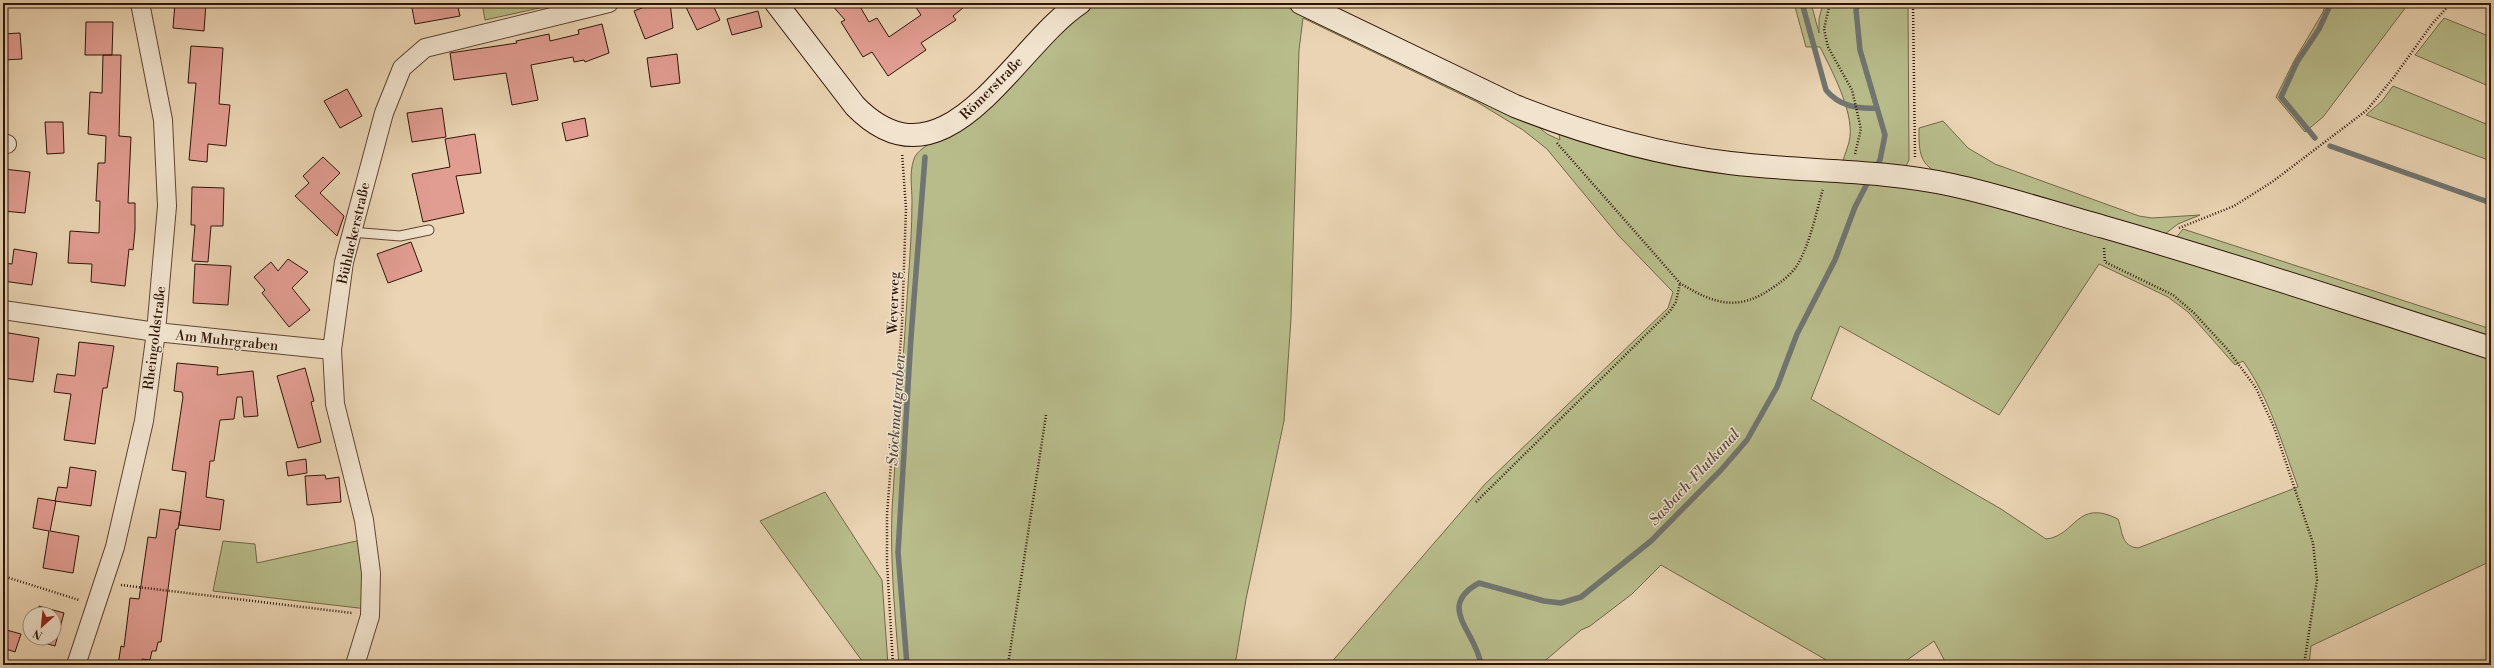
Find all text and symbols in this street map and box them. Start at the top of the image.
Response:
street label: Römerstraße [956,53,1027,124]
street label: Bühlackerstraße [333,181,374,287]
street label: Weyerweg [884,271,904,336]
street label: Rheingoldstraße [140,285,170,391]
street label: Am Muhrgraben [174,327,280,355]
water label: Stöckmattgraben [883,353,910,466]
water label: Sasbach-Flutkanal [1645,425,1744,530]
north arrow [22,606,62,646]
text: N [31,626,45,642]

